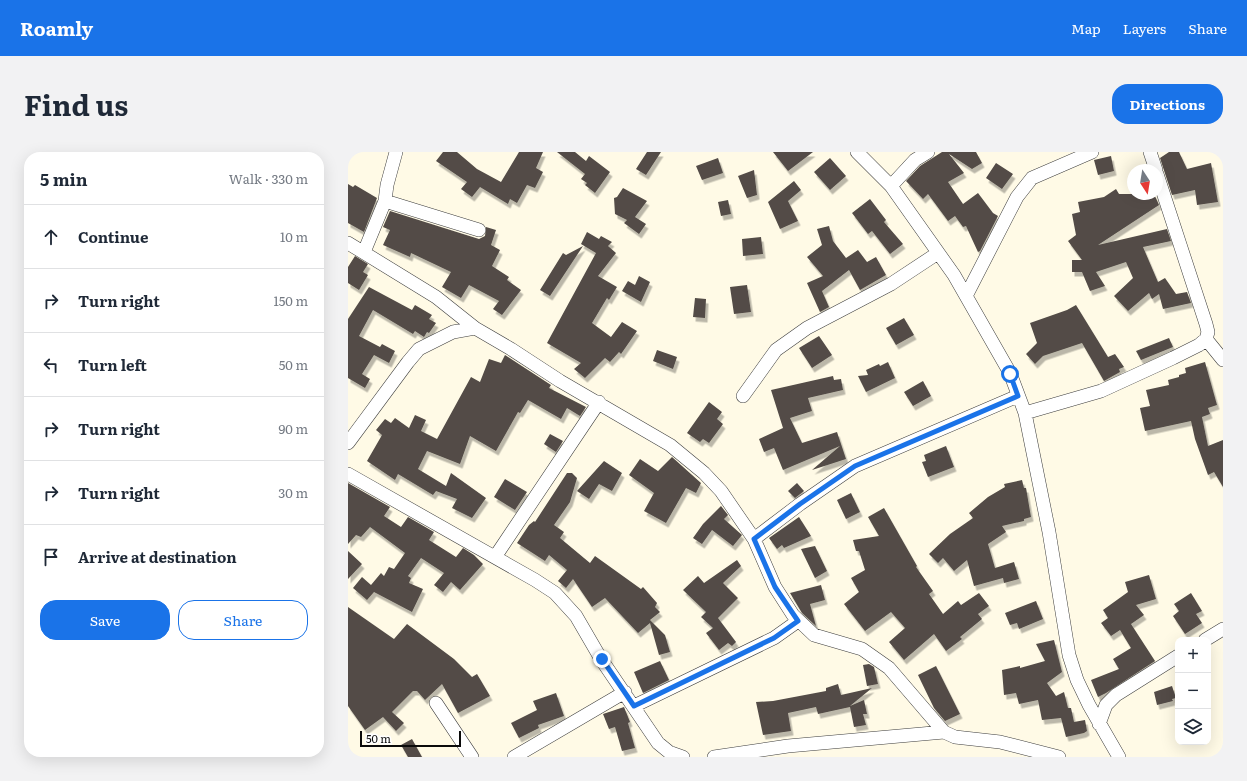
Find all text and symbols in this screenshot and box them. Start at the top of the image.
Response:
text: Roamly [20,14,93,42]
text: Map [1071,18,1101,38]
text: Layers [1123,18,1166,38]
text: Share [1188,18,1227,38]
text: Find us [24,83,128,125]
button: Directions [1112,84,1223,124]
north arrow [1127,164,1163,200]
text: 5 min [40,166,88,191]
text: Walk · 330 m [229,169,308,188]
text: Continue [78,225,148,248]
icon: ahead [40,226,62,248]
text: 10 m [280,227,308,246]
text: Turn right [78,289,160,312]
icon: right [40,290,62,312]
text: 150 m [273,291,308,310]
text: Turn left [78,353,147,376]
icon: left [40,354,62,376]
text: 50 m [279,355,308,374]
route start [1001,365,1019,383]
text: Turn right [78,417,160,440]
icon: right [40,418,62,440]
text: 90 m [278,419,308,438]
text: Turn right [78,481,160,504]
icon: right [40,482,62,504]
text: 30 m [278,483,308,502]
text: Arrive at destination [78,545,237,568]
icon: arrive [40,546,62,568]
button: Save [40,600,170,640]
button: Share [178,600,308,640]
map controls [1175,637,1211,745]
button: + [1175,637,1211,673]
route end [593,650,611,668]
button: − [1175,673,1211,709]
button: layers [1175,709,1211,745]
scale bar [360,729,461,748]
text: 50 m [366,730,391,746]

